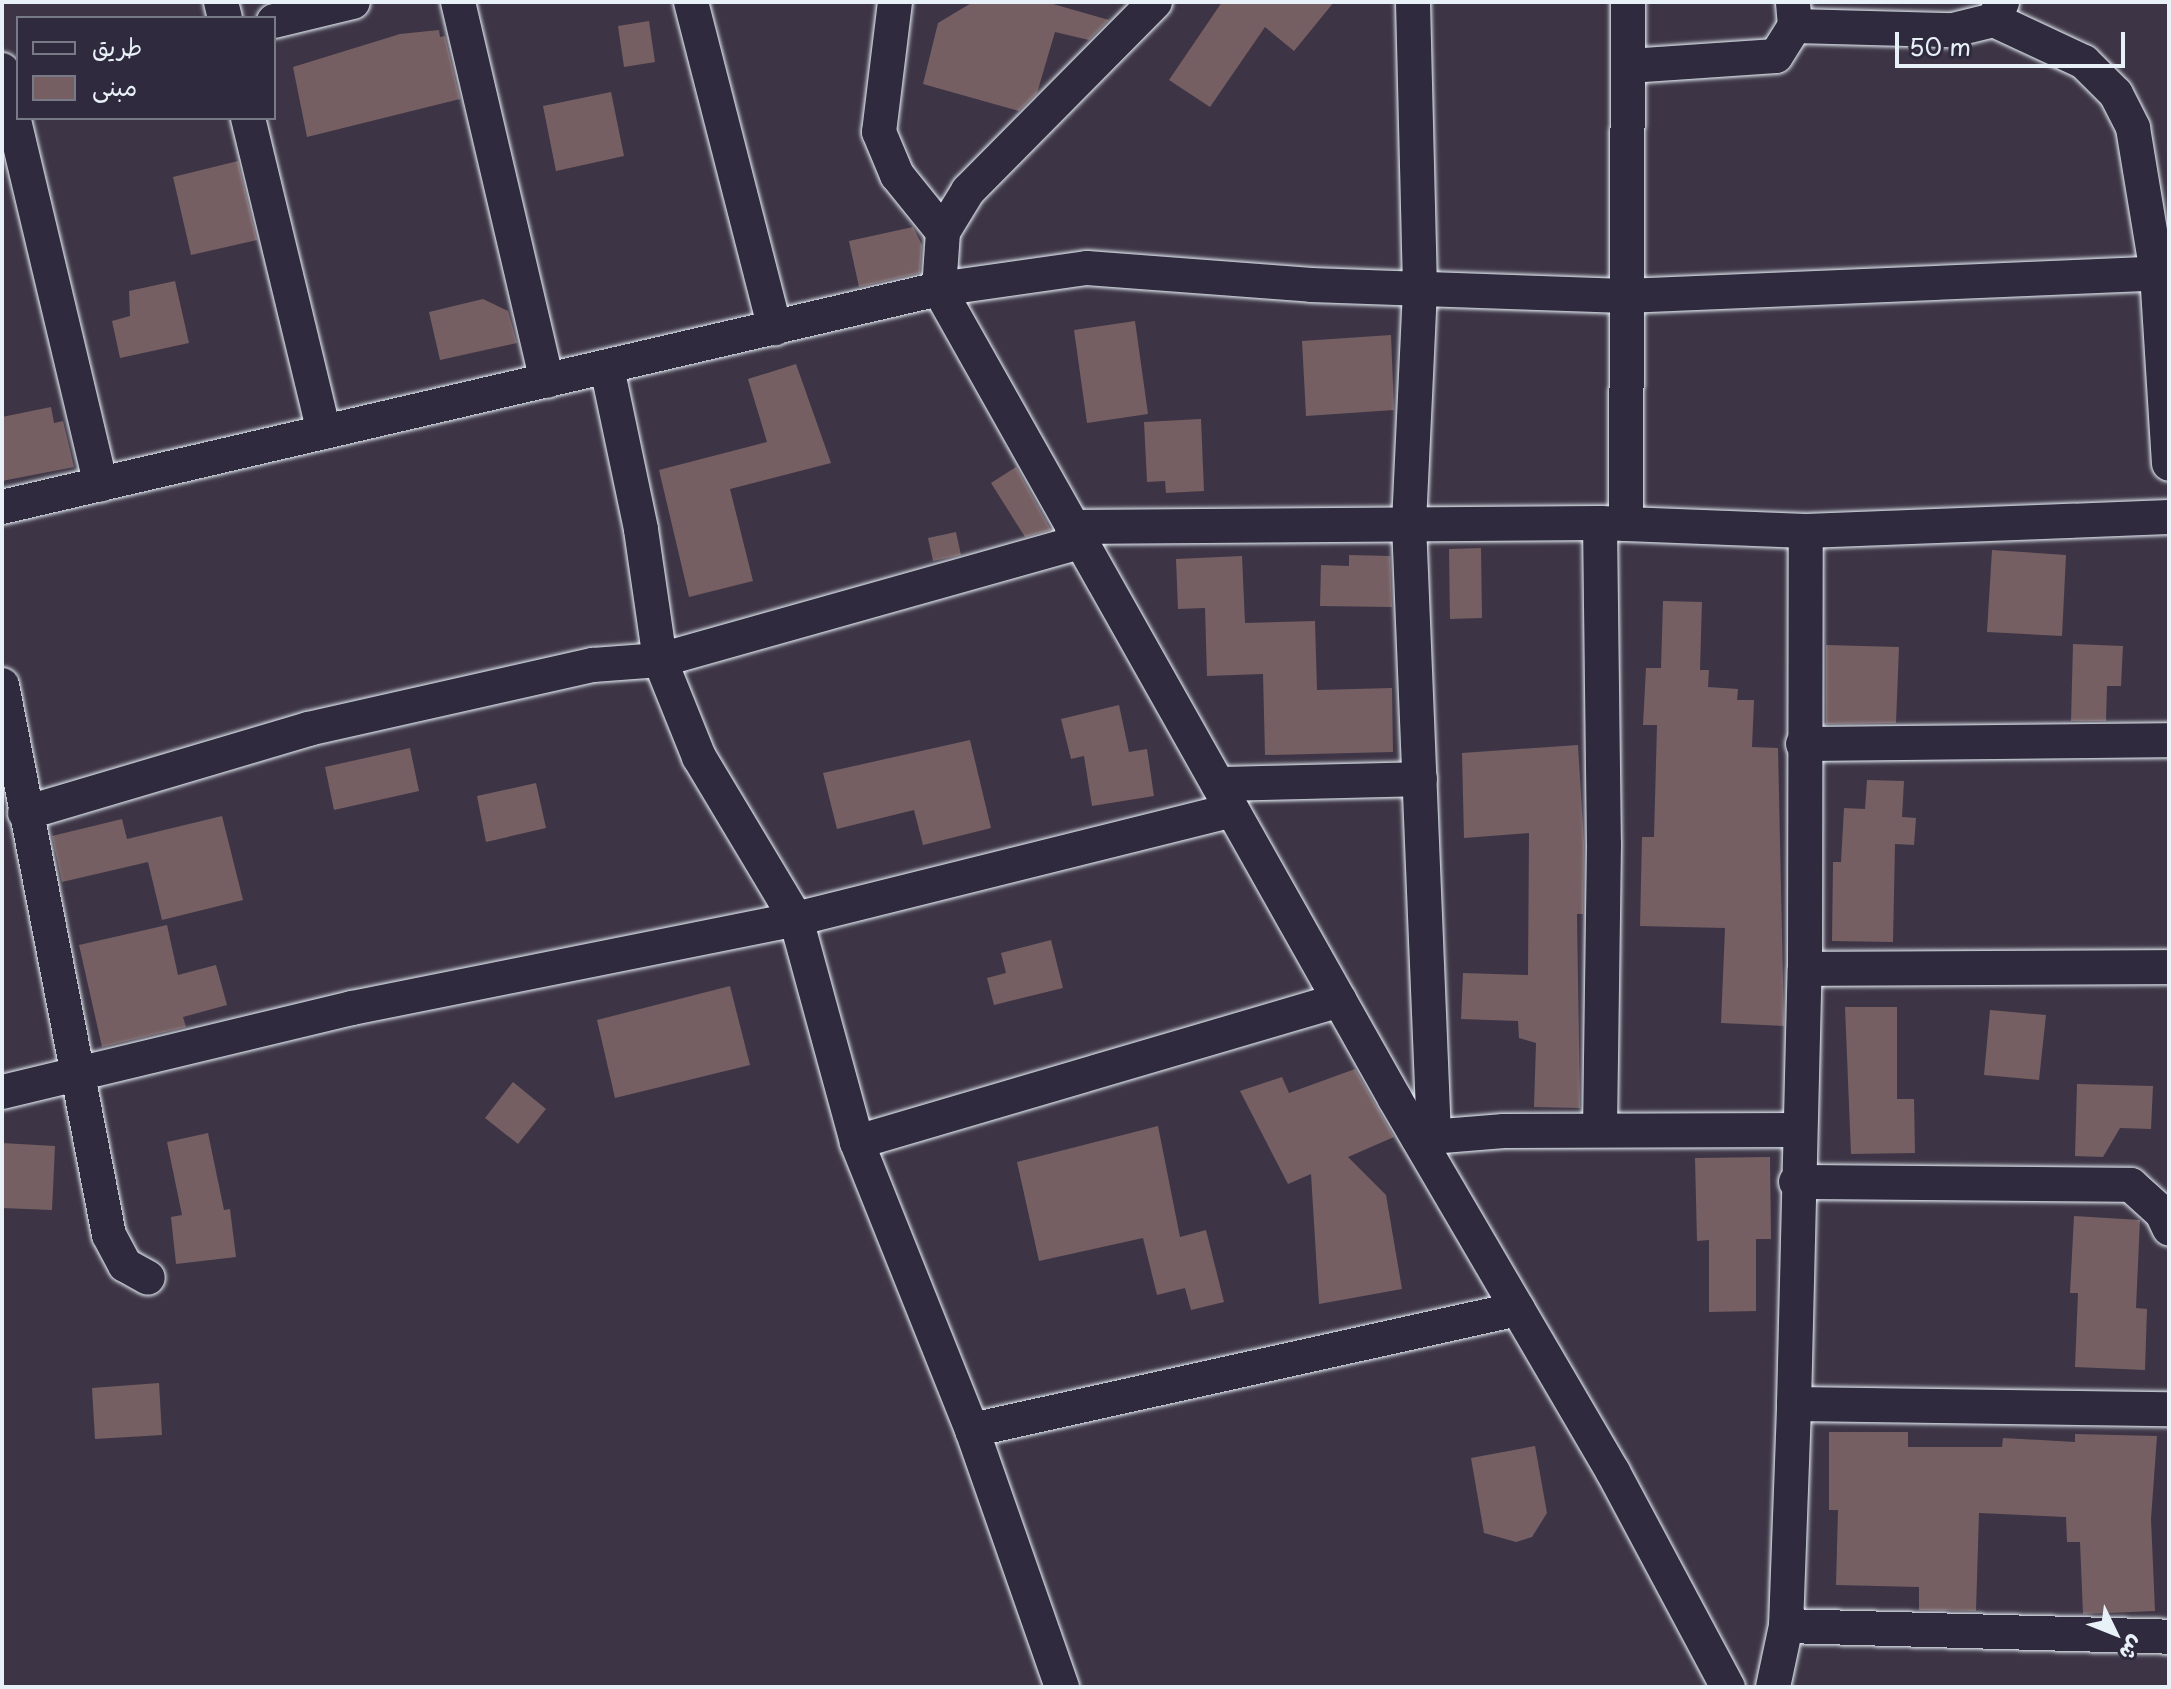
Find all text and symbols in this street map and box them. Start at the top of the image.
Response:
legend [16,16,276,120]
scale bar [1899,16,2129,66]
text: طريق [92,28,142,64]
text: 50 m [1909,28,1971,64]
text: مبنى [92,68,137,104]
north arrow [2075,1593,2155,1673]
text: ش [2113,1630,2153,1670]

